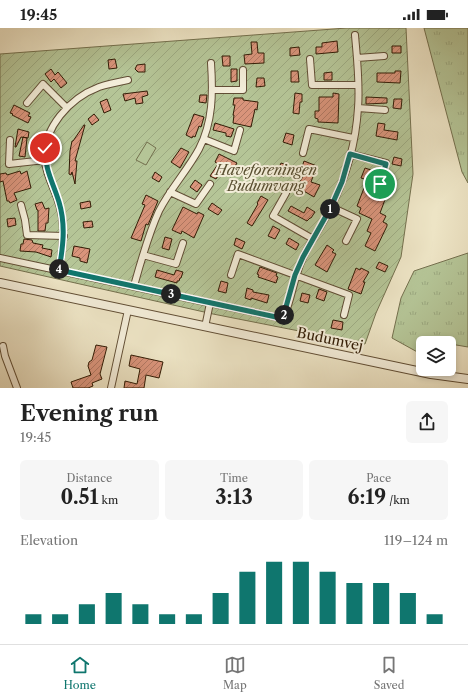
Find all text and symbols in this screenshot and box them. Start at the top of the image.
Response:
text: 19:45 [20,5,57,24]
pin [28,131,62,165]
icon: check [34,137,56,159]
park label: Haveforeningen Budumvang [214,161,317,195]
pin [363,167,397,201]
icon: arrive [369,173,391,195]
pin: 1 [320,199,340,219]
text: 1 [328,202,332,216]
pin: 4 [49,259,69,279]
text: 4 [56,262,62,276]
pin: 3 [161,284,181,304]
text: 3 [168,287,174,301]
pin: 2 [274,305,294,325]
text: 2 [281,308,287,322]
street label: Budumvej [295,323,365,355]
map controls [416,336,456,376]
button: layers [416,336,456,376]
text: Evening run [20,400,159,427]
button: share [406,401,448,443]
text: 19:45 [20,429,51,445]
text: Distance [67,471,112,485]
text: Time [220,471,248,485]
text: Pace [366,471,391,485]
text: 0.51 [61,485,99,509]
text: 3:13 [215,485,253,509]
text: 6:19 [347,485,386,509]
text: km [99,493,118,507]
text: /km [386,493,410,507]
text: Elevation [20,532,78,548]
text: 119–124 m [384,532,448,548]
tab: Home [64,654,96,692]
tab: Map [223,654,247,692]
tab: Saved [374,654,404,692]

